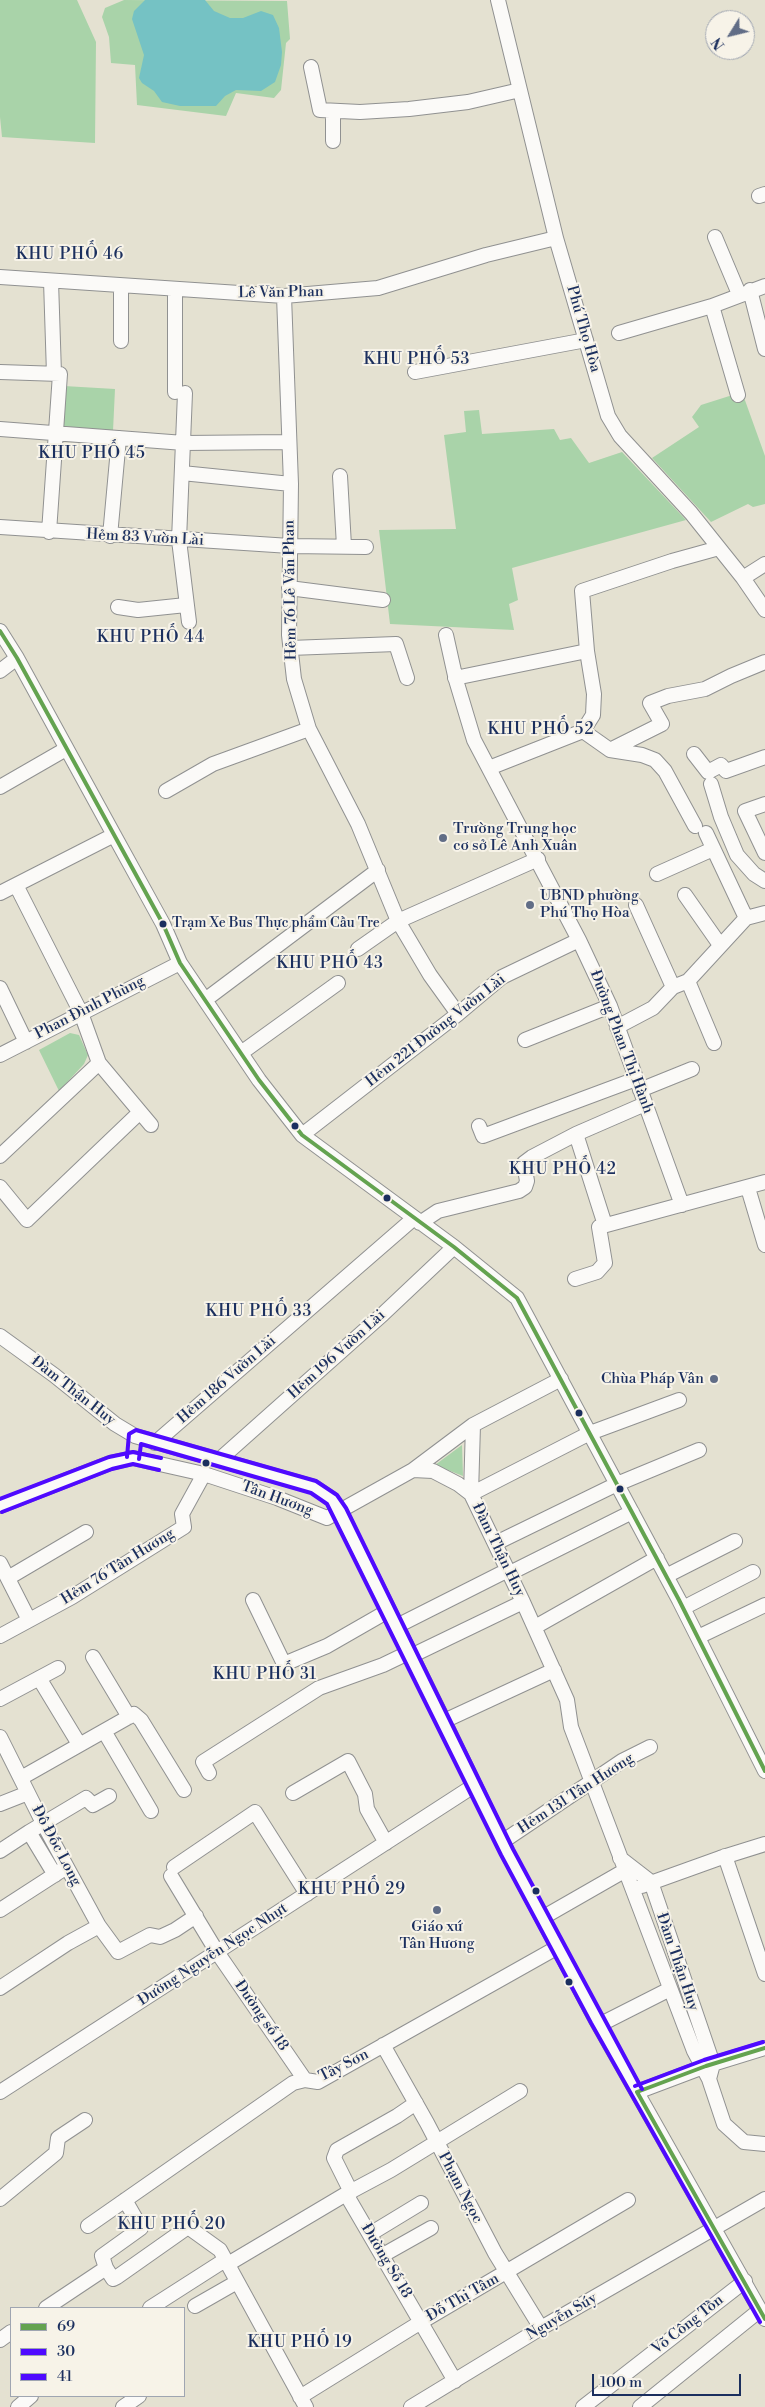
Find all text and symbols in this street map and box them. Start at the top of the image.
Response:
north arrow [705,10,755,60]
text: N [708,33,729,53]
district label: KHU PHỐ 46 [15,245,125,265]
street label: Lê Văn Phan [238,283,324,303]
street label: Phú Thọ Hòa [562,283,604,375]
district label: KHU PHỐ 53 [362,350,472,370]
district label: KHU PHỐ 45 [37,444,147,464]
street label: Hẻm 76 Lê Văn Phan [281,520,301,660]
street label: Hẻm 83 Vườn Lài [86,526,204,550]
district label: KHU PHỐ 44 [96,628,206,648]
district label: KHU PHỐ 52 [486,720,596,740]
place label: Trường Trung học cơ sở Lê Anh Xuân [453,820,577,855]
marker: Trường Trung học cơ sở Lê Anh Xuân [437,832,449,844]
place label: UBND phường Phú Thọ Hòa [540,887,639,922]
marker: UBND phường Phú Thọ Hòa [524,899,536,911]
place label: Trạm Xe Bus Thực phẩm Cầu Tre [172,916,380,932]
marker: Trạm Xe Bus Thực phẩm Cầu Tre [158,919,168,929]
district label: KHU PHỐ 43 [275,954,385,974]
street label: Đường Phan Thị Hành [585,968,657,1116]
street label: Hẻm 221 Đường Vườn Lài [362,971,510,1091]
street label: Phan Đình Phùng [32,973,148,1043]
unlabelled marker [290,1121,300,1131]
district label: KHU PHỐ 42 [508,1160,618,1180]
unlabelled marker [382,1193,392,1203]
district label: KHU PHỐ 33 [204,1302,314,1322]
street label: Hẻm 196 Vườn Lài [285,1307,389,1403]
street label: Hẻm 186 Vườn Lài [174,1332,280,1428]
street label: Đàm Thận Huy [27,1352,119,1430]
place label: Chùa Pháp Vân [601,1370,704,1388]
marker: Chùa Pháp Vân [708,1373,720,1385]
unlabelled marker [574,1408,584,1418]
unlabelled marker [201,1458,211,1468]
street label: Tân Hương [239,1478,315,1520]
unlabelled marker [615,1484,625,1494]
street label: Đàm Thận Huy [468,1500,528,1600]
street label: Hẻm 76 Tân Hương [58,1525,178,1609]
district label: KHU PHỐ 31 [212,1665,318,1685]
street label: Hẻm 131 Tân Hương [515,1750,637,1838]
street label: Đô Đốc Long [27,1802,85,1890]
district label: KHU PHỐ 29 [297,1880,407,1900]
unlabelled marker [531,1886,541,1896]
street label: Đường Nguyễn Ngọc Nhựt [135,1900,291,2010]
marker: Giáo xứ Tân Hương [431,1904,443,1916]
street label: Đàm Thận Huy [652,1911,702,2013]
place label: Giáo xứ Tân Hương [400,1918,474,1953]
street label: Đường số 18 [230,1977,292,2055]
unlabelled marker [564,1977,574,1987]
street label: Tây Sơn [316,2046,372,2086]
street label: Phạm Ngọc [434,2149,486,2227]
district label: KHU PHỐ 20 [116,2215,228,2235]
street label: Đường Số 18 [357,2220,415,2302]
street label: Đỗ Thị Tâm [423,2270,503,2326]
street label: Nguyễn Súy [523,2290,601,2344]
street label: Võ Công Tồn [649,2291,727,2359]
legend [10,2307,185,2397]
text: 69 [57,2317,75,2336]
district label: KHU PHỐ 19 [246,2333,354,2353]
text: 30 [57,2342,75,2361]
scale bar [595,2364,744,2396]
text: 41 [57,2367,72,2386]
text: 100 m [600,2373,642,2392]

